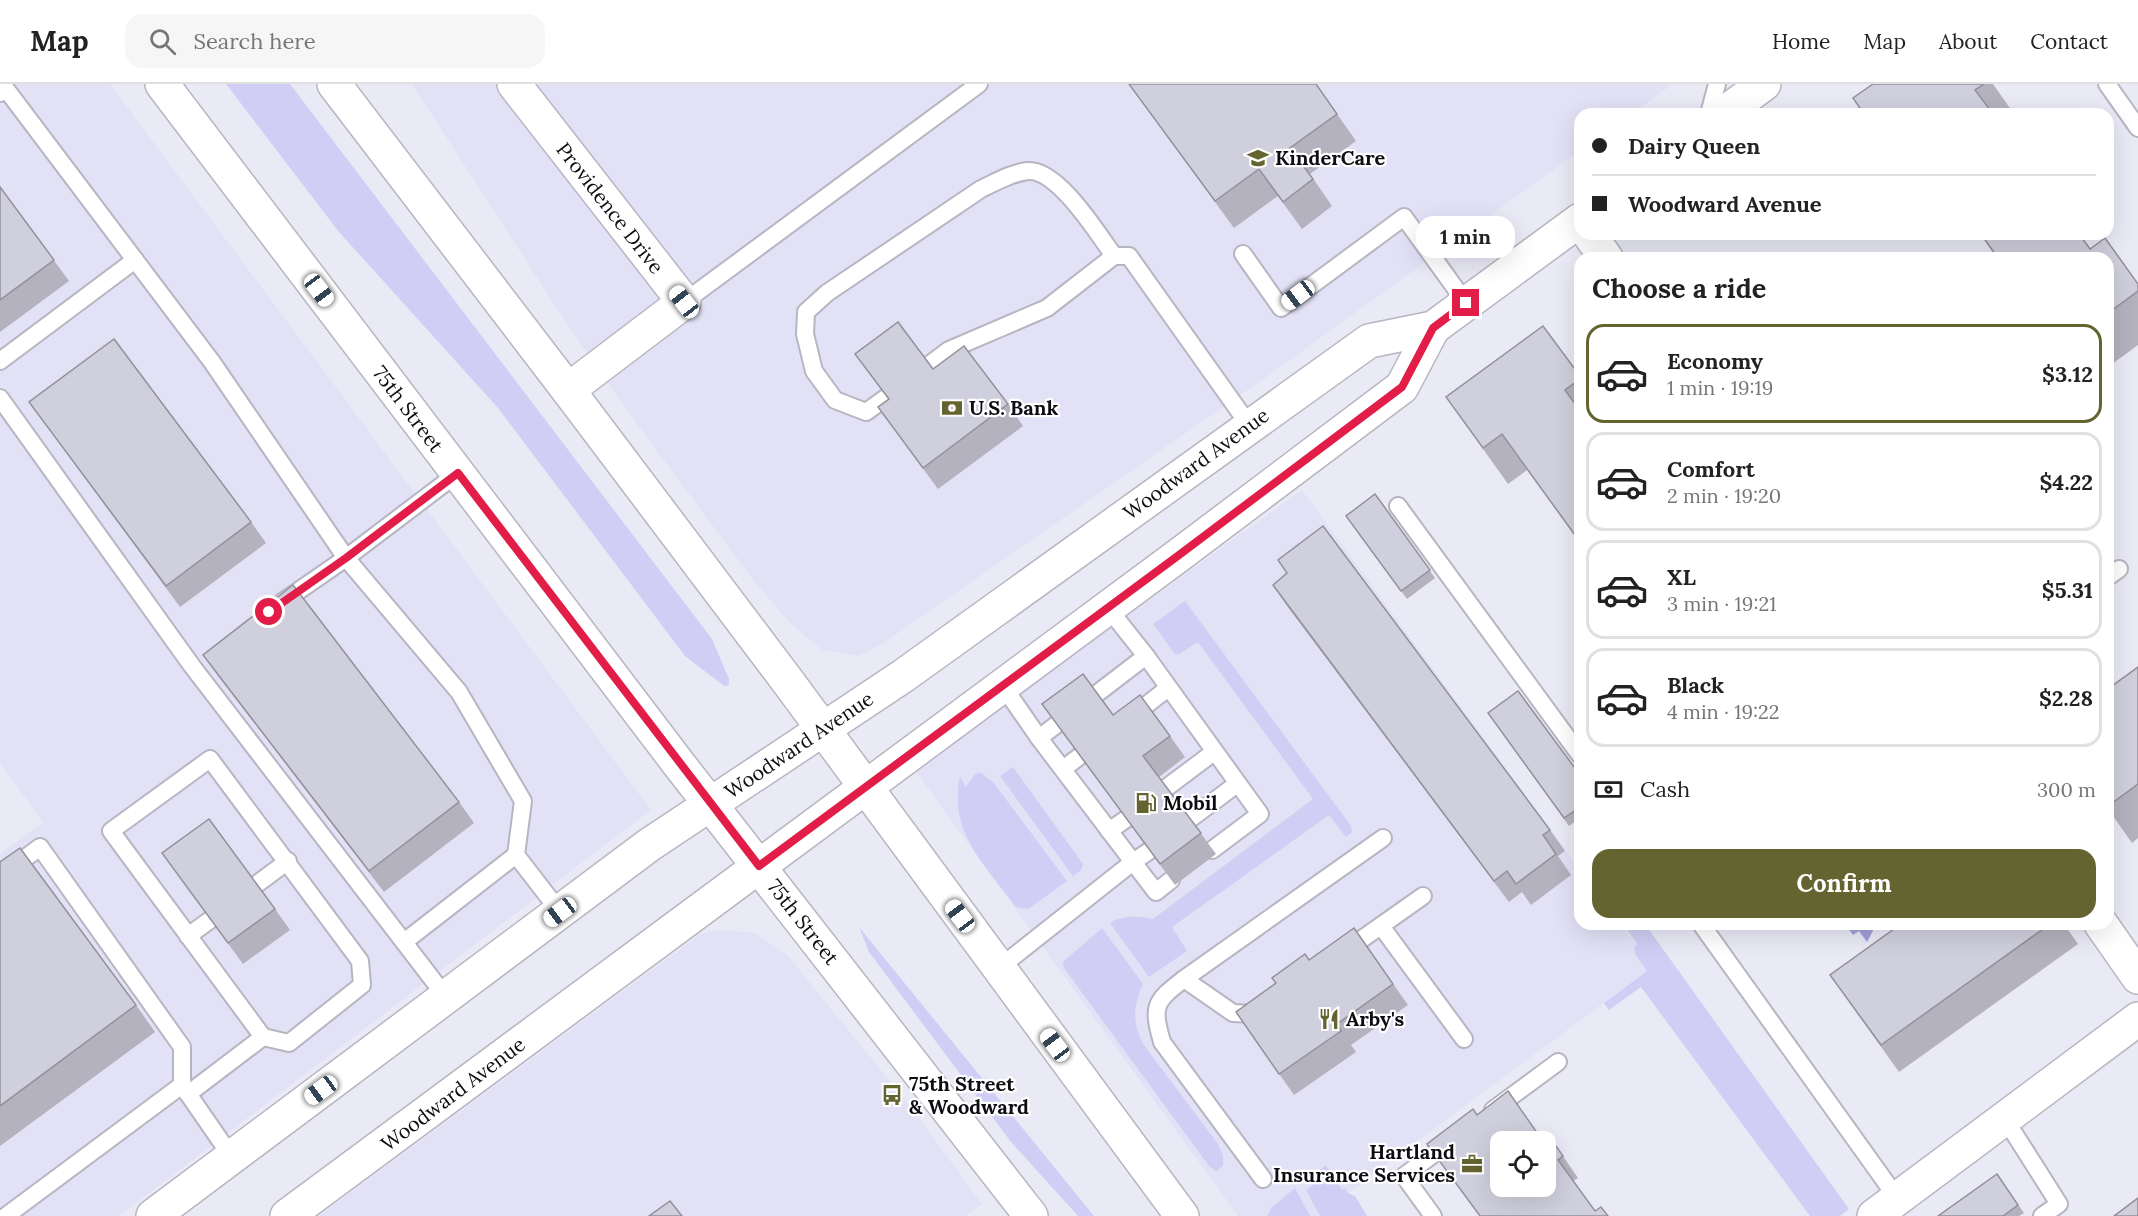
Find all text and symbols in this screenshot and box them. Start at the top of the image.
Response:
search box [125,14,545,68]
text: Map [30,23,89,59]
icon: search [146,25,179,58]
text: Search here [194,27,316,55]
text: Home [1772,28,1830,55]
text: Map [1863,28,1906,55]
text: About [1939,28,1997,55]
text: Contact [2030,28,2108,55]
text: Dairy Queen [1628,132,1760,160]
street label: Providence Drive [551,137,669,278]
place label: KinderCare [1275,145,1385,170]
school or university icon: KinderCare [1246,146,1270,170]
text: Woodward Avenue [1628,190,1822,218]
callout: 1 min [1416,216,1516,258]
text: 1 min [1440,224,1491,249]
car [301,270,337,310]
text: Choose a ride [1592,271,1766,305]
car [1278,277,1318,313]
car [666,282,702,322]
route end [1452,289,1479,316]
icon: car [1595,347,1649,401]
text: Economy [1667,347,1763,375]
text: $3.12 [2042,360,2093,388]
street label: 75th Street [368,361,449,457]
text: 1 min · 19:19 [1667,375,1773,400]
place label: U.S. Bank [969,395,1059,420]
bank icon: U.S. Bank [940,396,964,420]
street label: Woodward Avenue [1118,402,1274,525]
icon: car [1595,455,1649,509]
text: Comfort [1667,455,1755,483]
text: $4.22 [2039,468,2093,496]
text: 2 min · 19:20 [1667,483,1781,508]
icon: car [1595,563,1649,617]
text: XL [1667,563,1696,591]
text: $5.31 [2042,576,2093,604]
text: 3 min · 19:21 [1667,591,1776,616]
route start [255,598,282,625]
icon: car [1595,671,1649,725]
text: Black [1667,671,1724,699]
text: $2.28 [2039,684,2093,712]
street label: Woodward Avenue [720,685,878,804]
text: 4 min · 19:22 [1667,699,1780,724]
icon: cash [1592,773,1625,806]
text: Cash [1640,775,1690,803]
text: 300 m [2037,777,2096,802]
place label: Mobil [1163,790,1217,815]
fuel station icon: Mobil [1134,791,1158,815]
button: Confirm [1592,849,2096,918]
street label: 75th Street [762,874,845,970]
car [540,894,580,930]
car [942,896,978,936]
place label: Arby's [1346,1006,1405,1031]
restaurant icon: Arby's [1317,1007,1341,1031]
car [1037,1025,1073,1065]
street label: Woodward Avenue [376,1031,530,1156]
place label: 75th Street & Woodward [909,1071,1029,1119]
car [301,1072,341,1108]
bus stop icon: 75th Street & Woodward [880,1083,904,1107]
map controls [1490,1131,1556,1197]
button: locate [1490,1131,1556,1197]
place label: Hartland Insurance Services [1273,1139,1455,1187]
office icon: Hartland Insurance Services [1460,1152,1484,1176]

